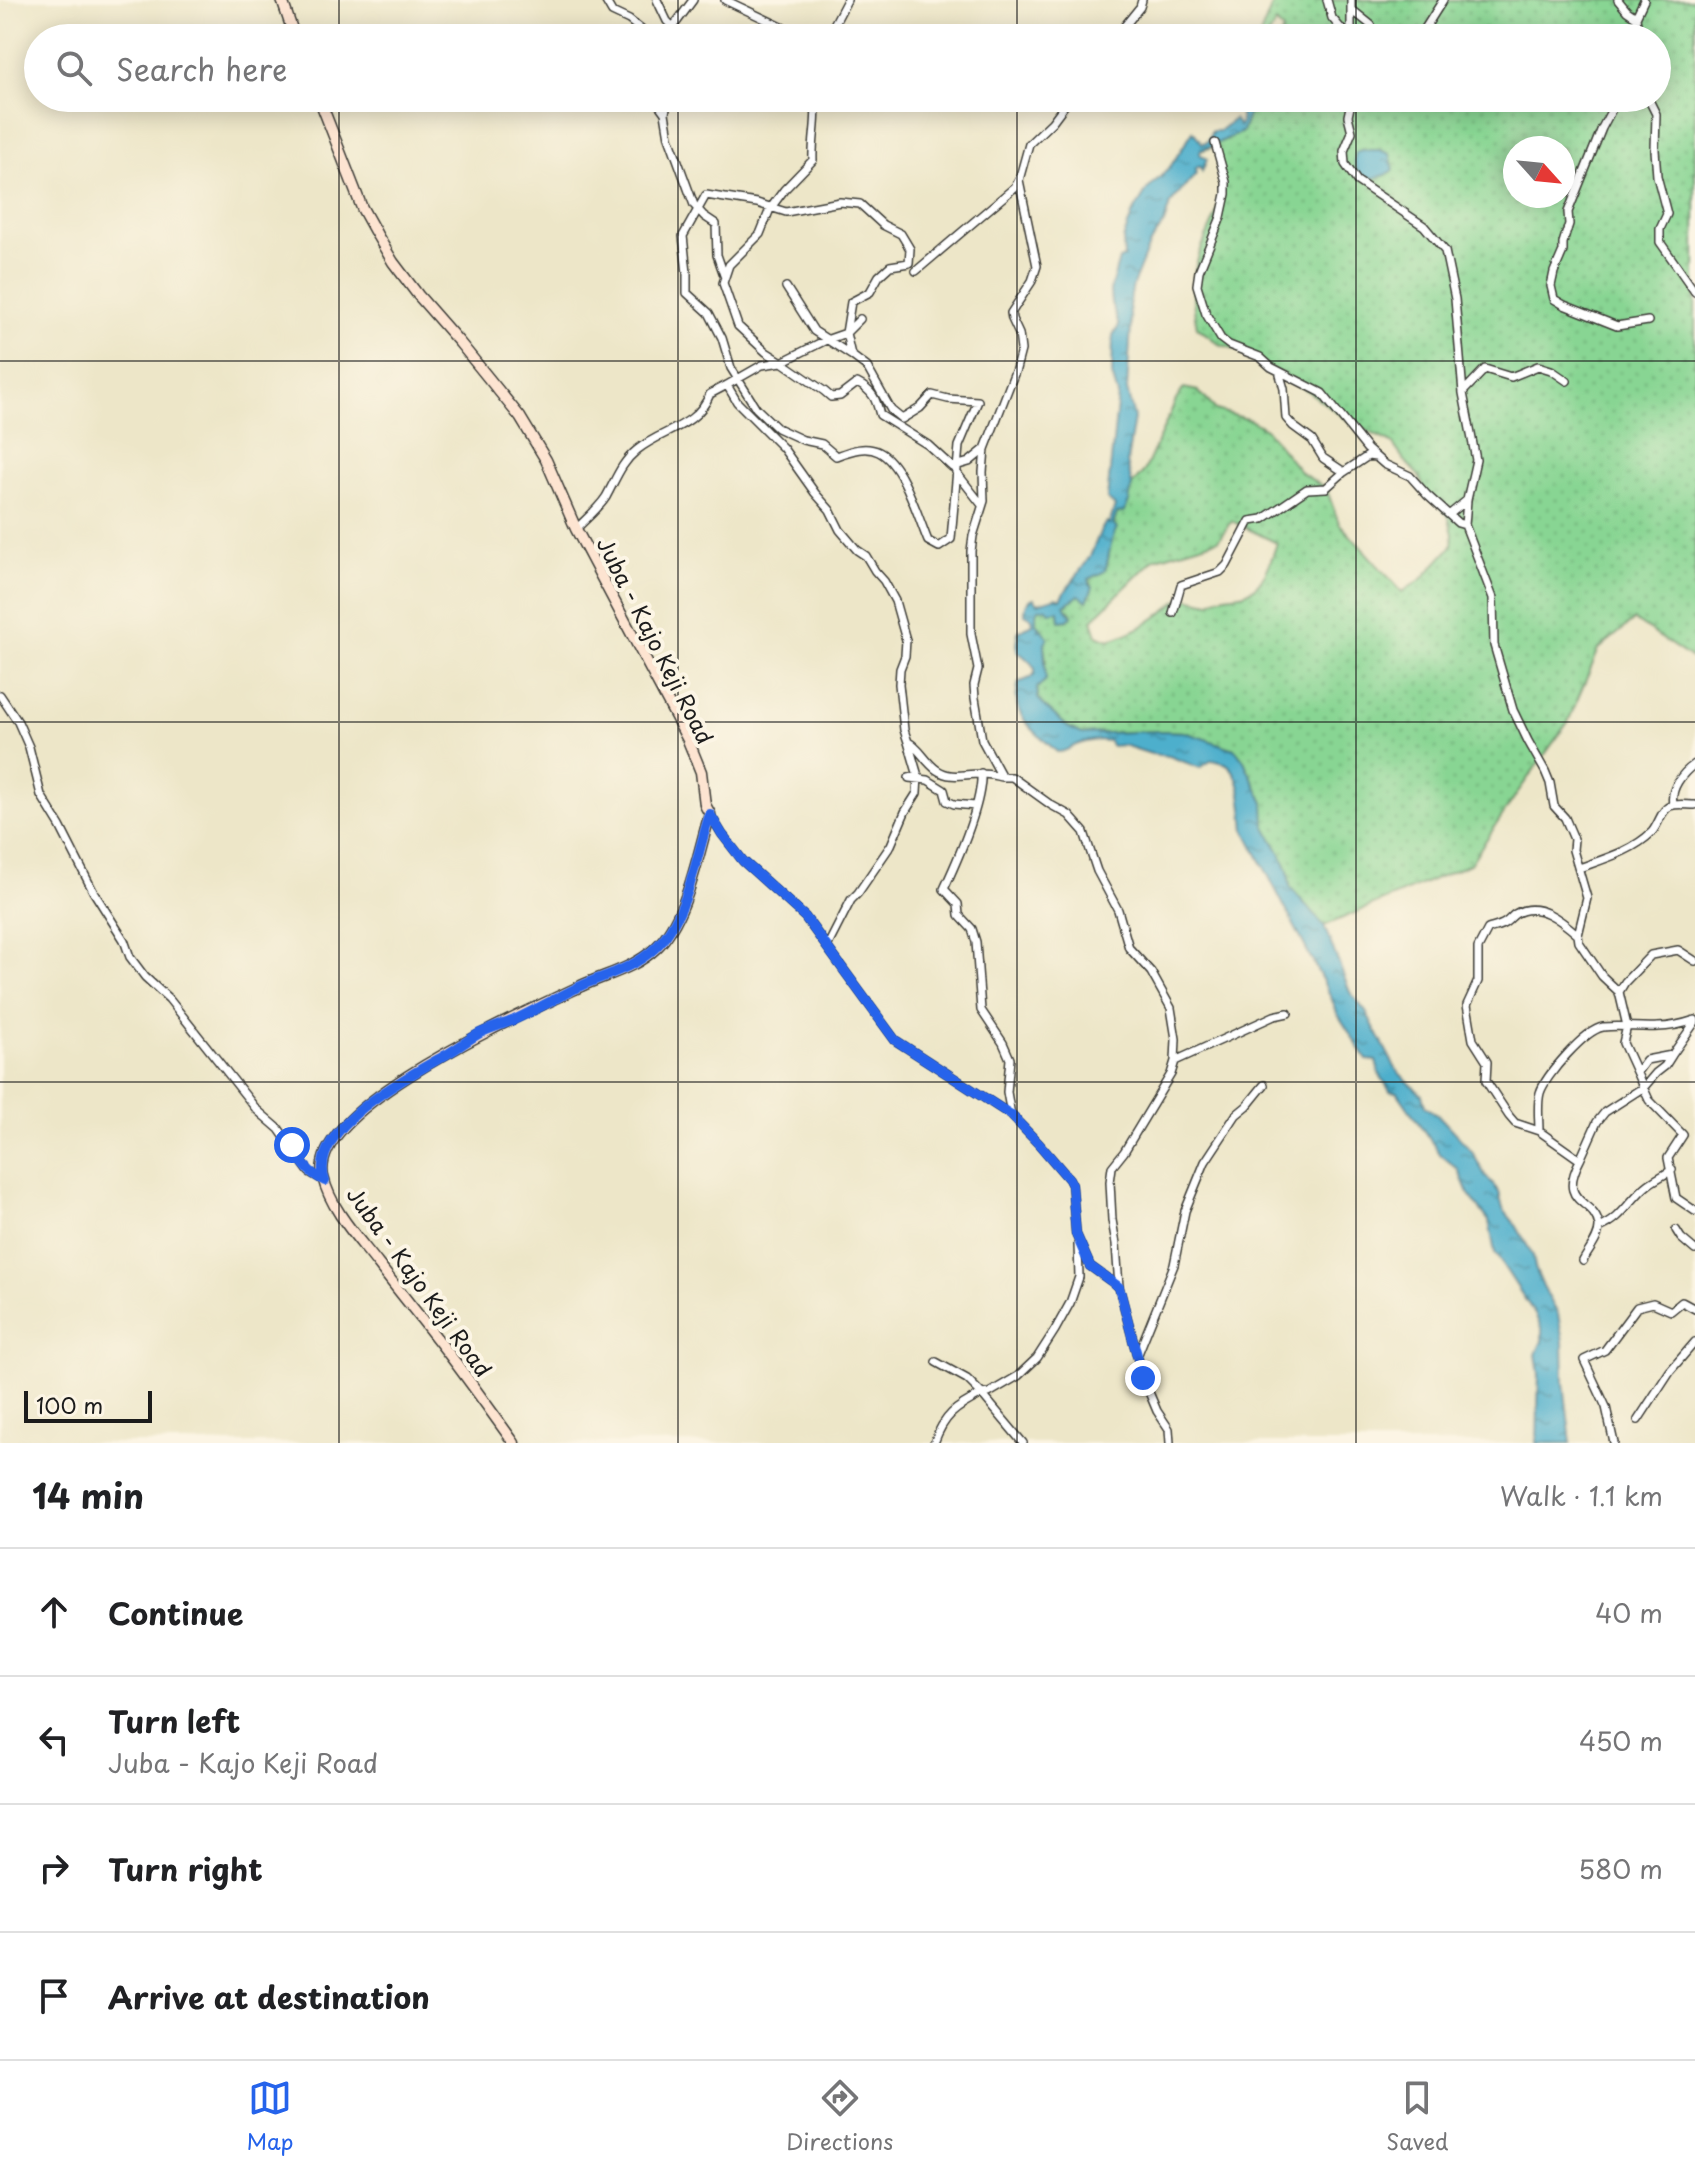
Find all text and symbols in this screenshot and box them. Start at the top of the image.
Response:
search box [24,24,1671,112]
icon: search [52,46,96,90]
text: Search here [116,46,288,91]
north arrow [1503,136,1575,208]
street label: Juba - Kajo Keji Road [589,531,723,749]
route start [274,1127,310,1163]
street label: Juba - Kajo Keji Road [339,1179,501,1383]
route end [1125,1360,1161,1396]
scale bar [24,1387,152,1423]
text: 100 m [36,1388,103,1421]
text: 14 min [32,1469,144,1521]
text: Walk · 1.1 km [1500,1476,1663,1515]
icon: ahead [32,1590,76,1634]
text: Continue [108,1590,243,1635]
text: 40 m [1595,1593,1663,1632]
text: Turn left [108,1698,240,1743]
icon: left [32,1718,76,1762]
text: 450 m [1579,1721,1663,1760]
text: Juba - Kajo Keji Road [108,1743,378,1782]
icon: right [32,1846,76,1890]
text: Turn right [108,1846,263,1891]
text: 580 m [1578,1849,1663,1888]
icon: arrive [32,1974,76,2018]
text: Arrive at destination [108,1974,430,2019]
tab: Map [246,2076,293,2157]
tab: Directions [786,2076,893,2157]
tab: Saved [1386,2076,1449,2157]

